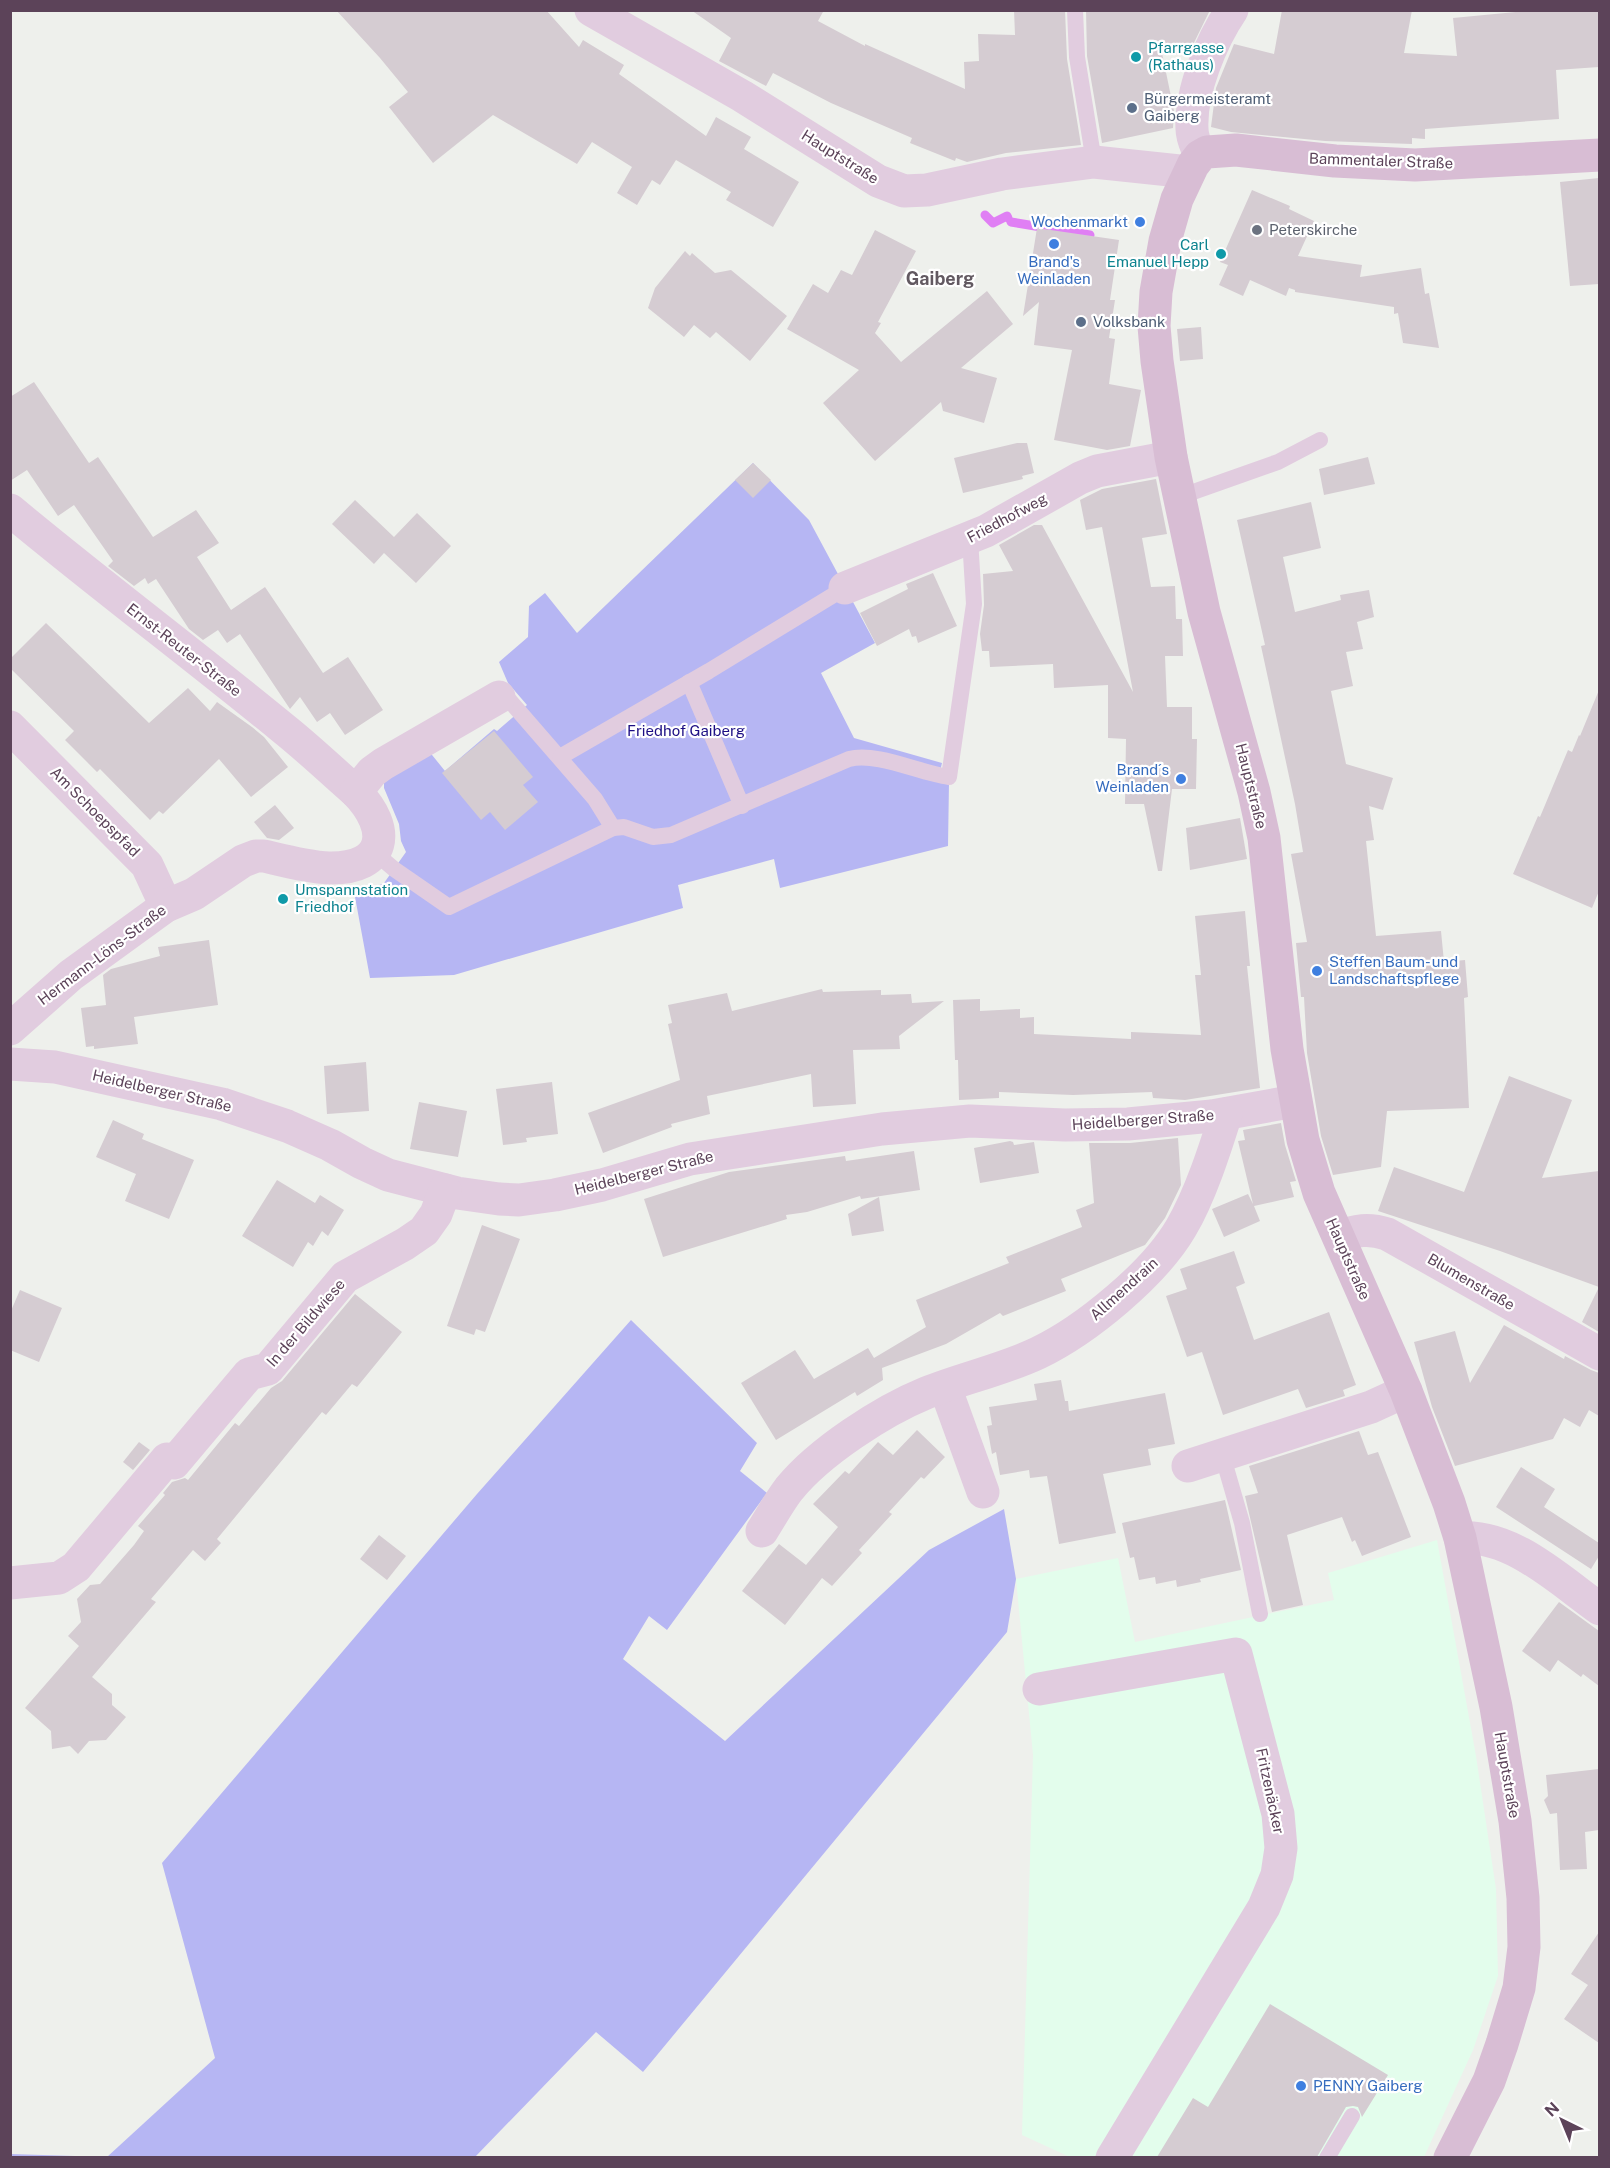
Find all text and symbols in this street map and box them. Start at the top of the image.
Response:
place label: Pfarrgasse (Rathaus) [1148,39,1224,73]
marker: Pfarrgasse (Rathaus) [1129,50,1143,64]
place label: Bürgermeisteramt Gaiberg [1144,90,1271,124]
marker: Bürgermeisteramt Gaiberg [1125,101,1139,115]
street label: Hauptstraße [799,126,882,187]
street label: Bammentaler Straße [1309,149,1453,172]
place label: Wochenmarkt [1031,213,1128,230]
marker: Wochenmarkt [1133,215,1147,229]
place label: Peterskirche [1269,221,1357,238]
marker: Peterskirche [1250,223,1264,237]
place label: Carl Emanuel Hepp [1107,236,1209,270]
marker: Brand's Weinladen [1047,237,1061,251]
marker: Carl Emanuel Hepp [1214,247,1228,261]
place label: Brand's Weinladen [1017,253,1091,287]
district label: Gaiberg [906,268,974,289]
place label: Volksbank [1093,313,1165,330]
marker: Volksbank [1074,315,1088,329]
street label: Friedhofweg [964,489,1050,546]
street label: Ernst-Reuter-Straße [124,600,245,700]
park label: Friedhof Gaiberg [627,722,745,739]
street label: Hauptstraße [1233,741,1270,830]
place label: Brand´s Weinladen [1096,761,1169,795]
street label: Am Schoepspfad [47,763,144,860]
marker: Brand´s Weinladen [1174,772,1188,786]
place label: Umspannstation Friedhof [295,881,408,915]
marker: Umspannstation Friedhof [276,892,290,906]
street label: Hermann-Löns-Straße [34,901,169,1008]
place label: Steffen Baum- und Landschaftspflege [1329,953,1459,987]
marker: Steffen Baum- und Landschaftspflege [1310,964,1324,978]
street label: Heidelberger Straße [91,1066,233,1115]
street label: Heidelberger Straße [1071,1106,1215,1133]
street label: Heidelberger Straße [573,1147,715,1198]
street label: Hauptstraße [1323,1215,1374,1302]
street label: Blumenstraße [1425,1250,1518,1313]
street label: Allmendrain [1086,1254,1161,1323]
street label: In der Bildwiese [263,1275,348,1370]
street label: Hauptstraße [1492,1730,1523,1819]
street label: Fritzenäcker [1253,1746,1288,1836]
place label: PENNY Gaiberg [1313,2077,1423,2094]
marker: PENNY Gaiberg [1294,2079,1308,2093]
north arrow [1532,2090,1592,2150]
text: N [1541,2098,1563,2121]

